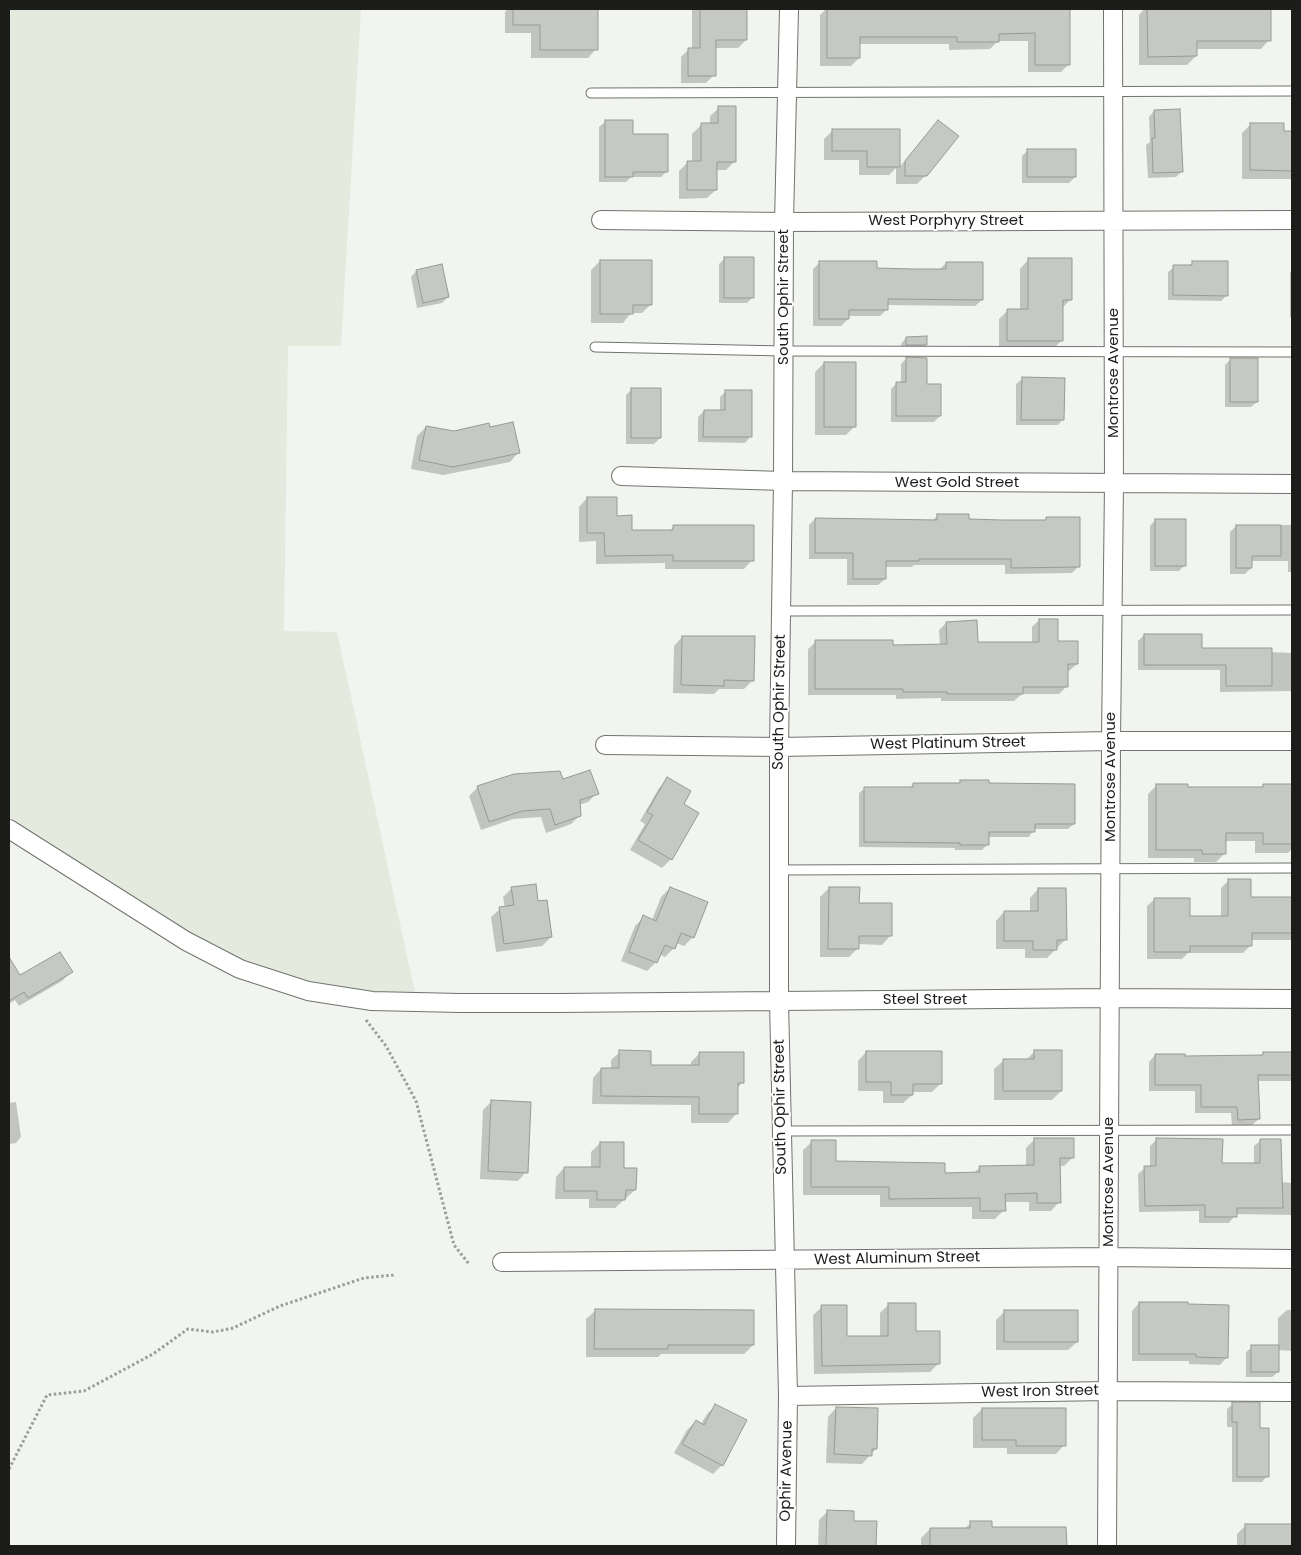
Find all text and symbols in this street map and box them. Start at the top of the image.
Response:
street label: West Porphyry Street [868,212,1024,230]
street label: South Ophir Street [775,229,793,365]
street label: Montrose Avenue [1105,308,1123,438]
street label: West Gold Street [895,474,1019,492]
street label: South Ophir Street [770,634,790,770]
street label: Montrose Avenue [1102,712,1120,842]
street label: West Platinum Street [870,734,1026,754]
street label: Steel Street [883,991,967,1009]
street label: South Ophir Street [771,1039,791,1175]
street label: Montrose Avenue [1100,1117,1118,1247]
street label: West Aluminum Street [814,1249,980,1269]
street label: West Iron Street [981,1382,1099,1402]
street label: Ophir Avenue [777,1420,797,1522]

